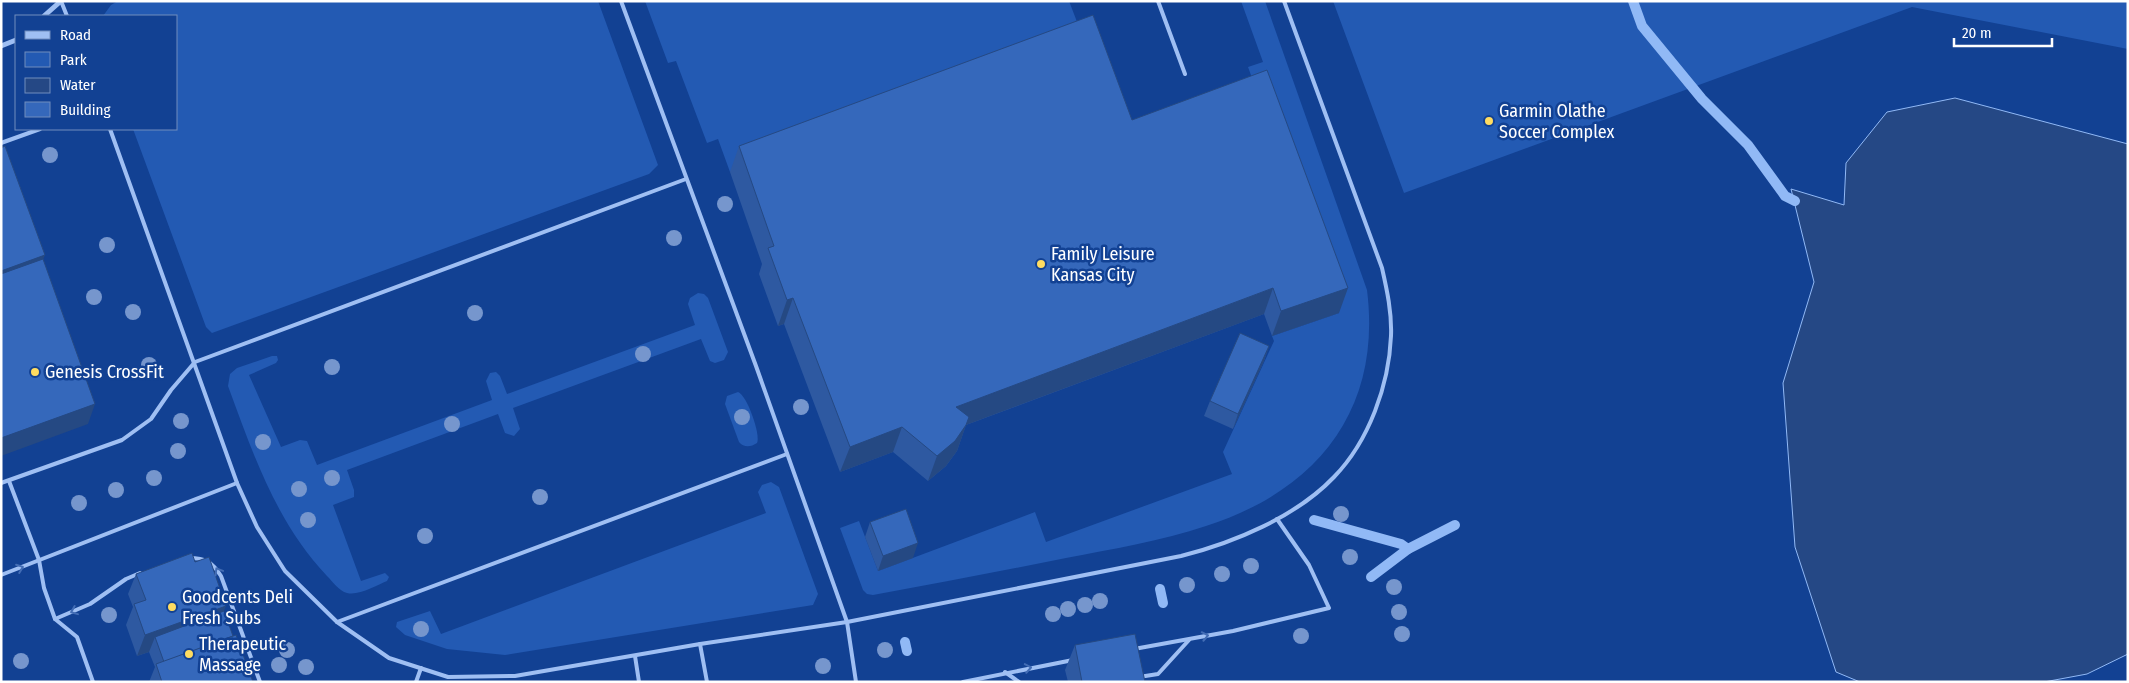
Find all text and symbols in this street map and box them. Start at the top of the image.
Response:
legend [15,15,178,130]
scale bar [1954,15,2052,47]
text: 20 m [1962,24,1992,42]
text: Road [60,26,91,44]
text: Park [60,51,87,69]
text: Water [60,76,96,94]
place label: Garmin Olathe Soccer Complex [1499,100,1615,143]
text: Building [60,101,111,119]
marker: Garmin Olathe Soccer Complex [1483,115,1495,127]
place label: Family Leisure Kansas City [1051,243,1155,286]
marker: Family Leisure Kansas City [1035,258,1047,270]
place label: Genesis CrossFit [45,361,164,383]
marker: Genesis CrossFit [29,366,41,378]
one-way arrow [15,563,24,574]
one-way arrow [214,567,224,576]
place label: Goodcents Deli Fresh Subs [182,586,293,629]
marker: Goodcents Deli Fresh Subs [166,601,178,613]
one-way arrow [70,605,79,615]
one-way arrow [1200,631,1209,642]
place label: Therapeutic Massage [199,633,287,676]
marker: Therapeutic Massage [183,648,195,660]
one-way arrow [1023,664,1032,674]

